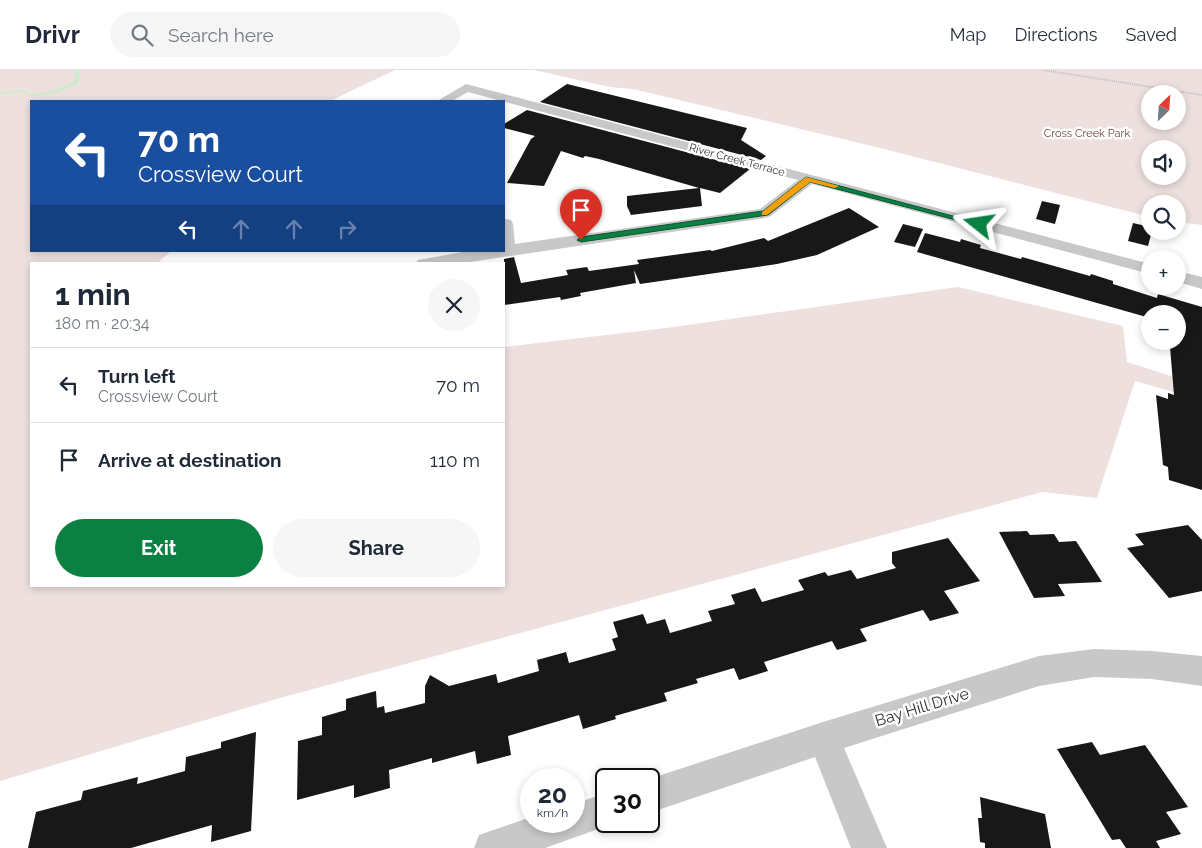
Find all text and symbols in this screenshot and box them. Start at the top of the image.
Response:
search box [110,12,460,57]
text: Drivr [25,20,80,49]
icon: search [128,21,156,49]
text: Search here [168,24,274,46]
text: Map [950,24,986,45]
text: Directions [1014,24,1098,45]
text: Saved [1126,24,1177,45]
north arrow [1141,85,1186,130]
map controls [1141,85,1186,350]
text: 70 m [138,119,220,160]
icon: left [55,120,120,185]
park label: Cross Creek Park [1044,127,1130,140]
button: sound [1141,140,1186,185]
street label: River Creek Terrace [688,141,787,179]
text: Crossview Court [138,161,303,187]
pin [560,189,602,240]
button: search [1141,195,1186,240]
icon: arrive [567,196,595,224]
position arrow [952,197,1004,249]
icon: left [174,215,202,243]
icon: ahead [227,215,255,243]
icon: ahead [280,215,308,243]
icon: right [333,215,361,243]
button: + [1141,250,1186,295]
text: 1 min [55,277,131,312]
button: close [428,279,480,331]
button: − [1141,305,1186,350]
text: 180 m · 20:34 [55,314,150,333]
text: Turn left [98,365,175,387]
icon: left [55,371,83,399]
text: 70 m [436,374,480,396]
text: Crossview Court [98,387,218,406]
icon: arrive [55,446,83,474]
text: Arrive at destination [98,449,282,471]
text: 110 m [430,449,480,471]
button: Exit [55,519,263,577]
button: Share [273,519,480,577]
street label: Bay Hill Drive [873,684,971,730]
speed limit sign: 30 [595,768,660,833]
text: 20 [538,779,567,809]
text: km/h [537,806,568,820]

